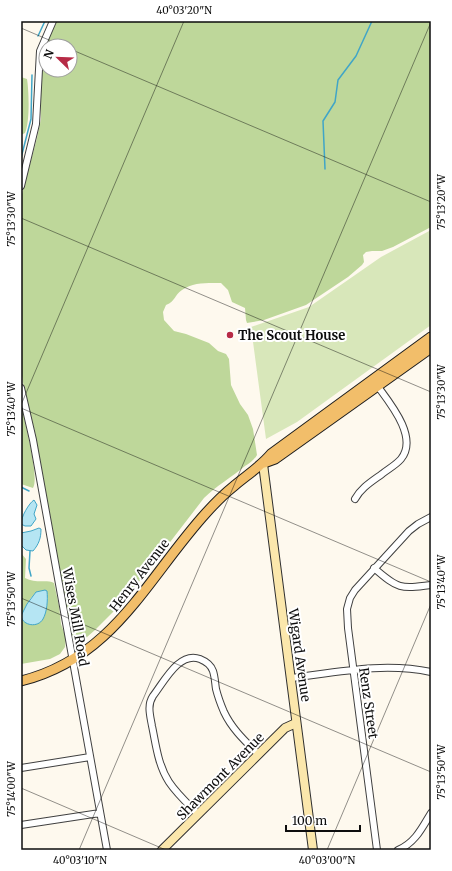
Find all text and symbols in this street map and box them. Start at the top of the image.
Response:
text: 40°03'20"N [156,4,212,17]
north arrow [38,38,78,78]
text: N [41,47,57,61]
text: 75°13'20"W [435,173,448,230]
text: 75°13'30"W [5,190,18,247]
place label: The Scout House [238,327,345,344]
marker: The Scout House [225,330,235,340]
text: 75°13'30"W [435,363,448,420]
text: 75°13'40"W [5,381,18,436]
street label: Henry Avenue [106,535,173,615]
text: 75°13'40"W [435,554,448,609]
street label: Wises Mill Road [58,566,93,668]
text: 75°13'50"W [5,570,18,627]
street label: Wigard Avenue [284,606,314,703]
street label: Renz Street [355,666,382,740]
street label: Shawmont Avenue [173,729,268,824]
text: 75°13'50"W [435,743,448,800]
text: 75°14'00"W [5,760,18,817]
scale bar [286,807,360,833]
text: 100 m [292,813,327,828]
text: 40°03'10"N [53,854,107,867]
text: 40°03'00"N [299,854,355,867]

